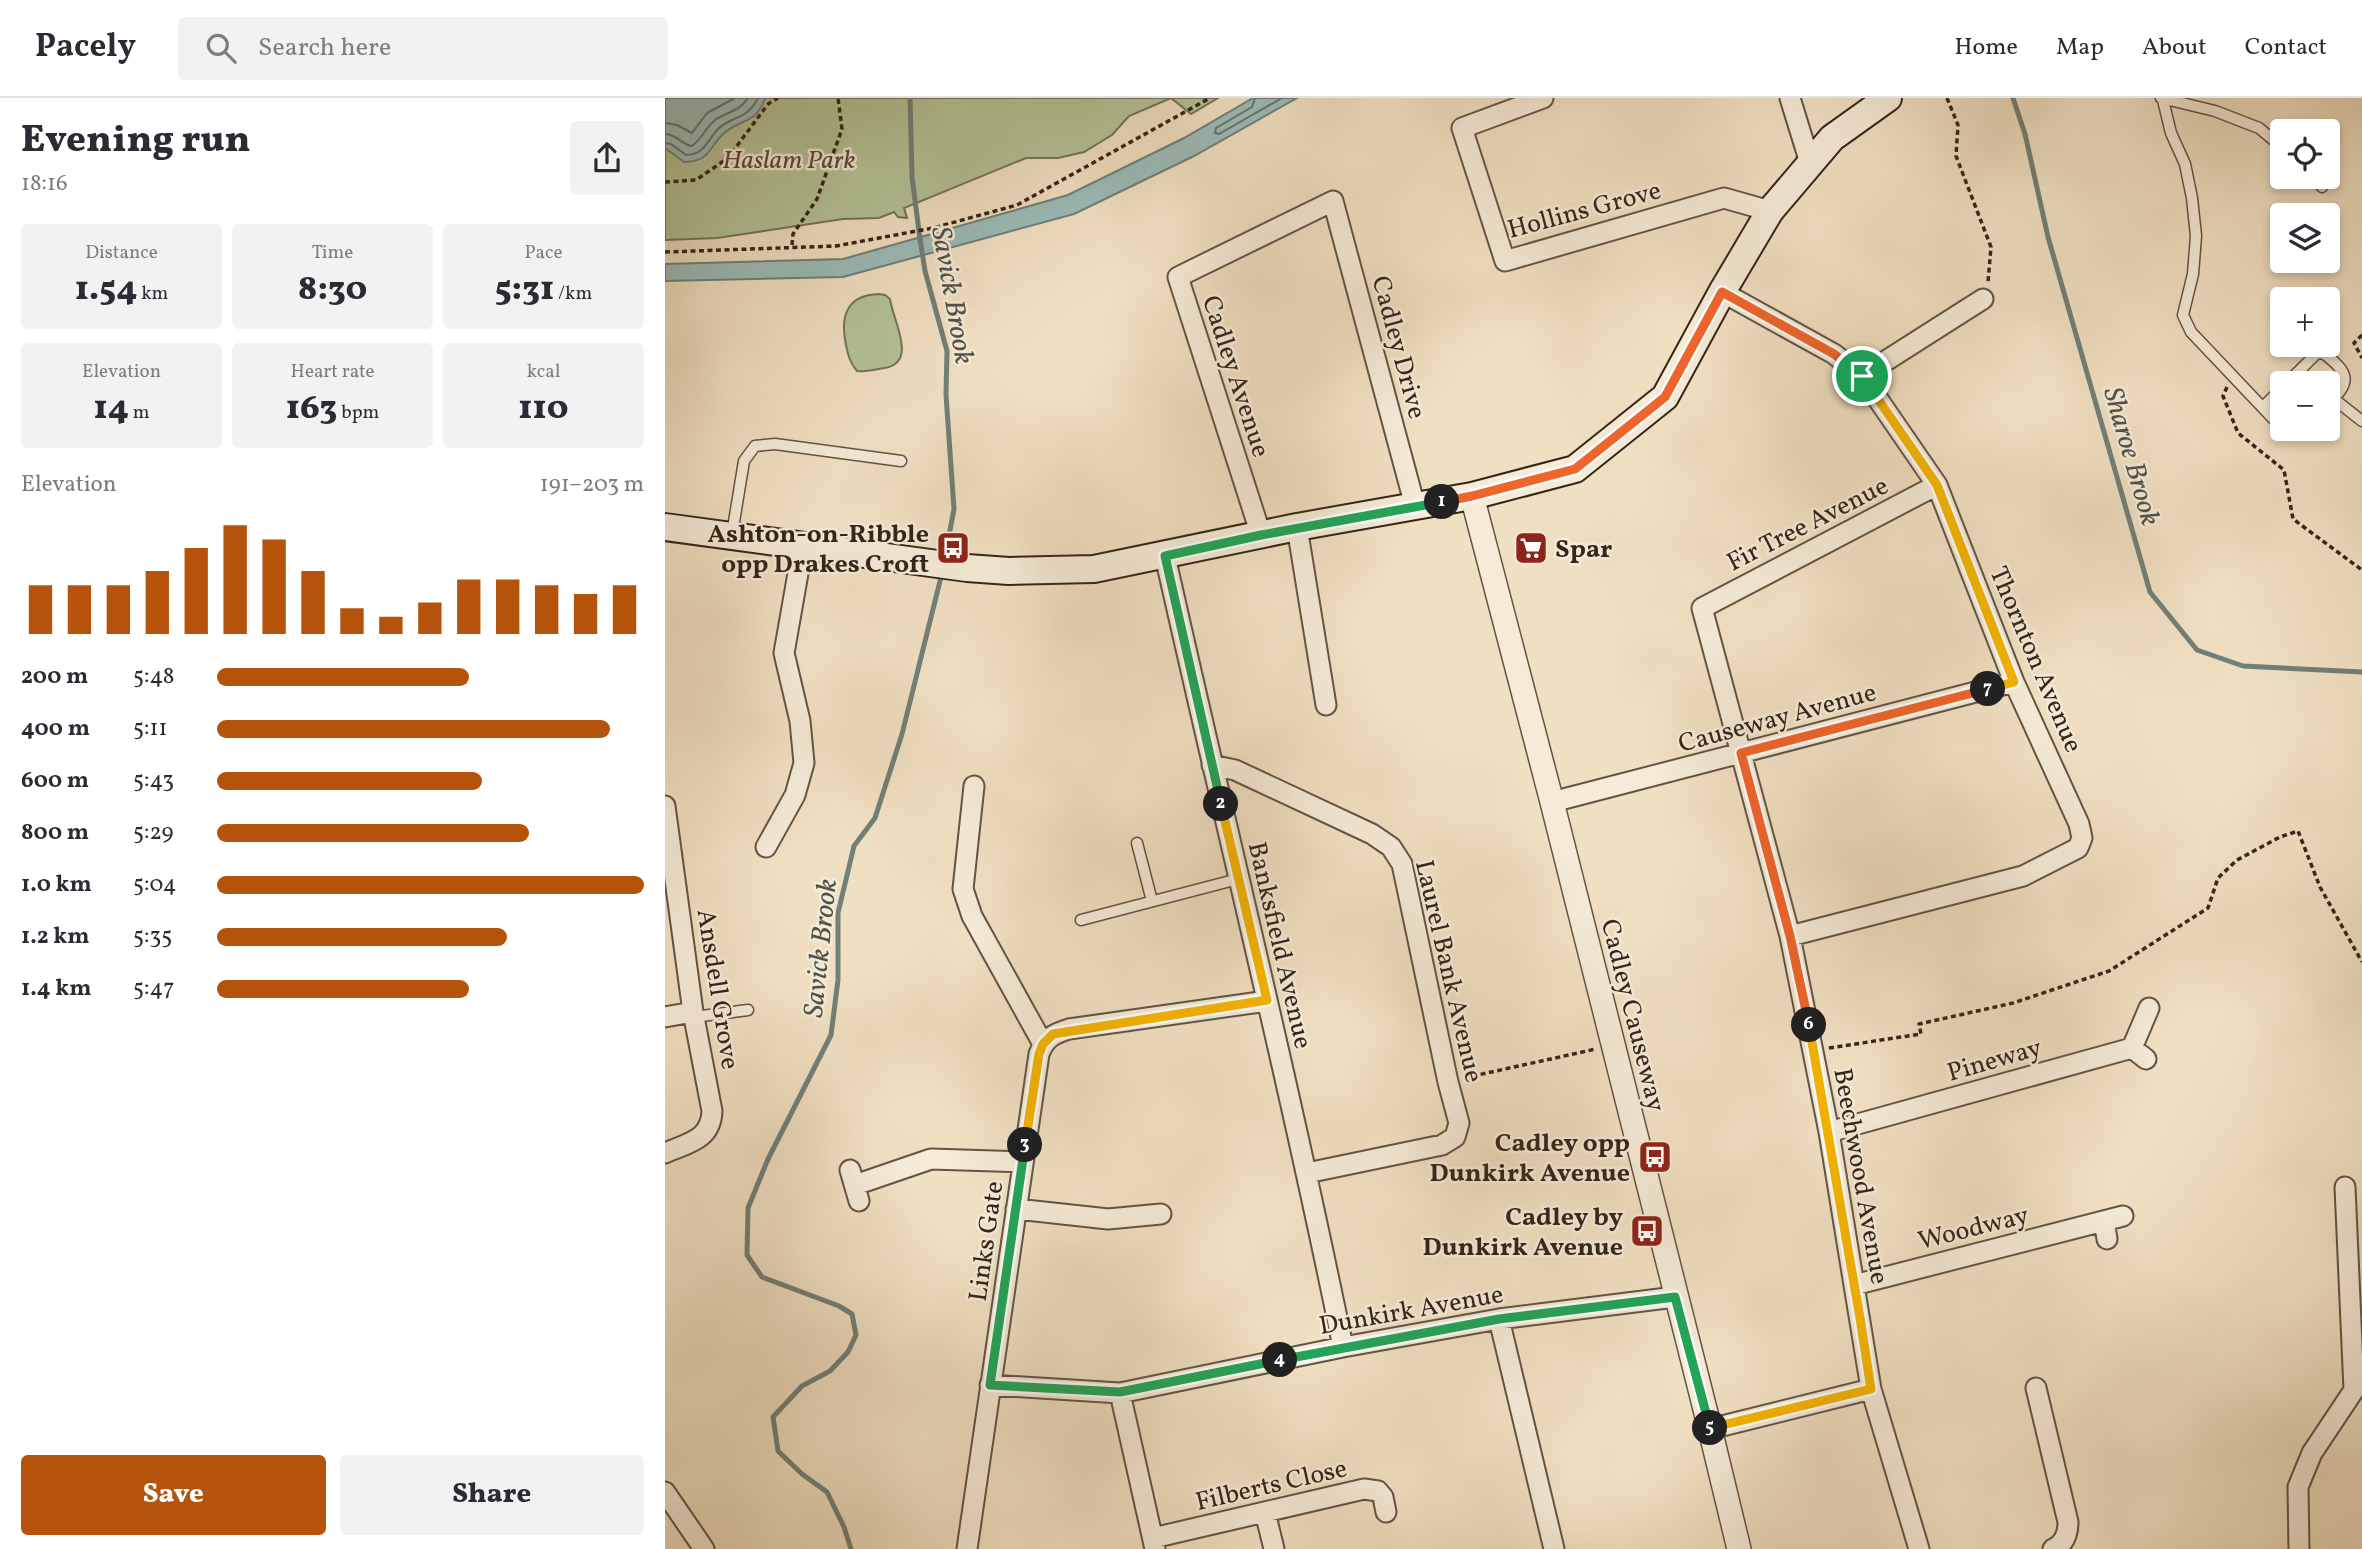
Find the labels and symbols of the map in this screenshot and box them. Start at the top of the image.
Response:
park label: Haslam Park [722,143,856,179]
street label: Hollins Grove [1504,173,1665,249]
water label: Savick Brook [920,224,983,367]
street label: Cadley Drive [1362,272,1434,423]
street label: Cadley Avenue [1192,291,1278,462]
pin [1832,346,1892,406]
water label: Sharoe Brook [2092,383,2169,531]
street label: Fir Tree Avenue [1721,469,1895,581]
pin: 1 [1425,484,1459,520]
place label: Ashton-on-Ribble opp Drakes Croft [708,517,929,583]
bus stop icon: Ashton-on-Ribble opp Drakes Croft [934,529,972,567]
supermarket icon: Spar [1512,529,1550,567]
place label: Spar [1555,532,1612,568]
street label: Thornton Avenue [1980,561,2091,758]
pin: 7 [1971,672,2005,706]
street label: Causeway Avenue [1675,675,1881,763]
pin: 2 [1203,786,1239,822]
street label: Banksfield Avenue [1238,838,1320,1052]
street label: Laurel Bank Avenue [1405,857,1491,1086]
water label: Savick Brook [795,877,848,1019]
street label: Ansdell Grove [687,907,747,1072]
street label: Cadley Causeway [1591,916,1673,1115]
pin: 6 [1791,1007,1827,1042]
street label: Pineway [1943,1030,2046,1092]
street label: Beechwood Avenue [1823,1066,1897,1287]
place label: Cadley opp Dunkirk Avenue [1430,1126,1630,1192]
pin: 3 [1007,1128,1043,1162]
bus stop icon: Cadley opp Dunkirk Avenue [1636,1138,1674,1176]
street label: Links Gate [961,1179,1013,1304]
street label: Woodway [1914,1198,2033,1260]
place label: Cadley by Dunkirk Avenue [1423,1200,1623,1266]
bus stop icon: Cadley by Dunkirk Avenue [1628,1212,1666,1250]
street label: Dunkirk Avenue [1316,1277,1506,1345]
pin: 4 [1263,1342,1297,1378]
pin: 5 [1693,1410,1727,1446]
street label: Filberts Close [1192,1451,1351,1521]

